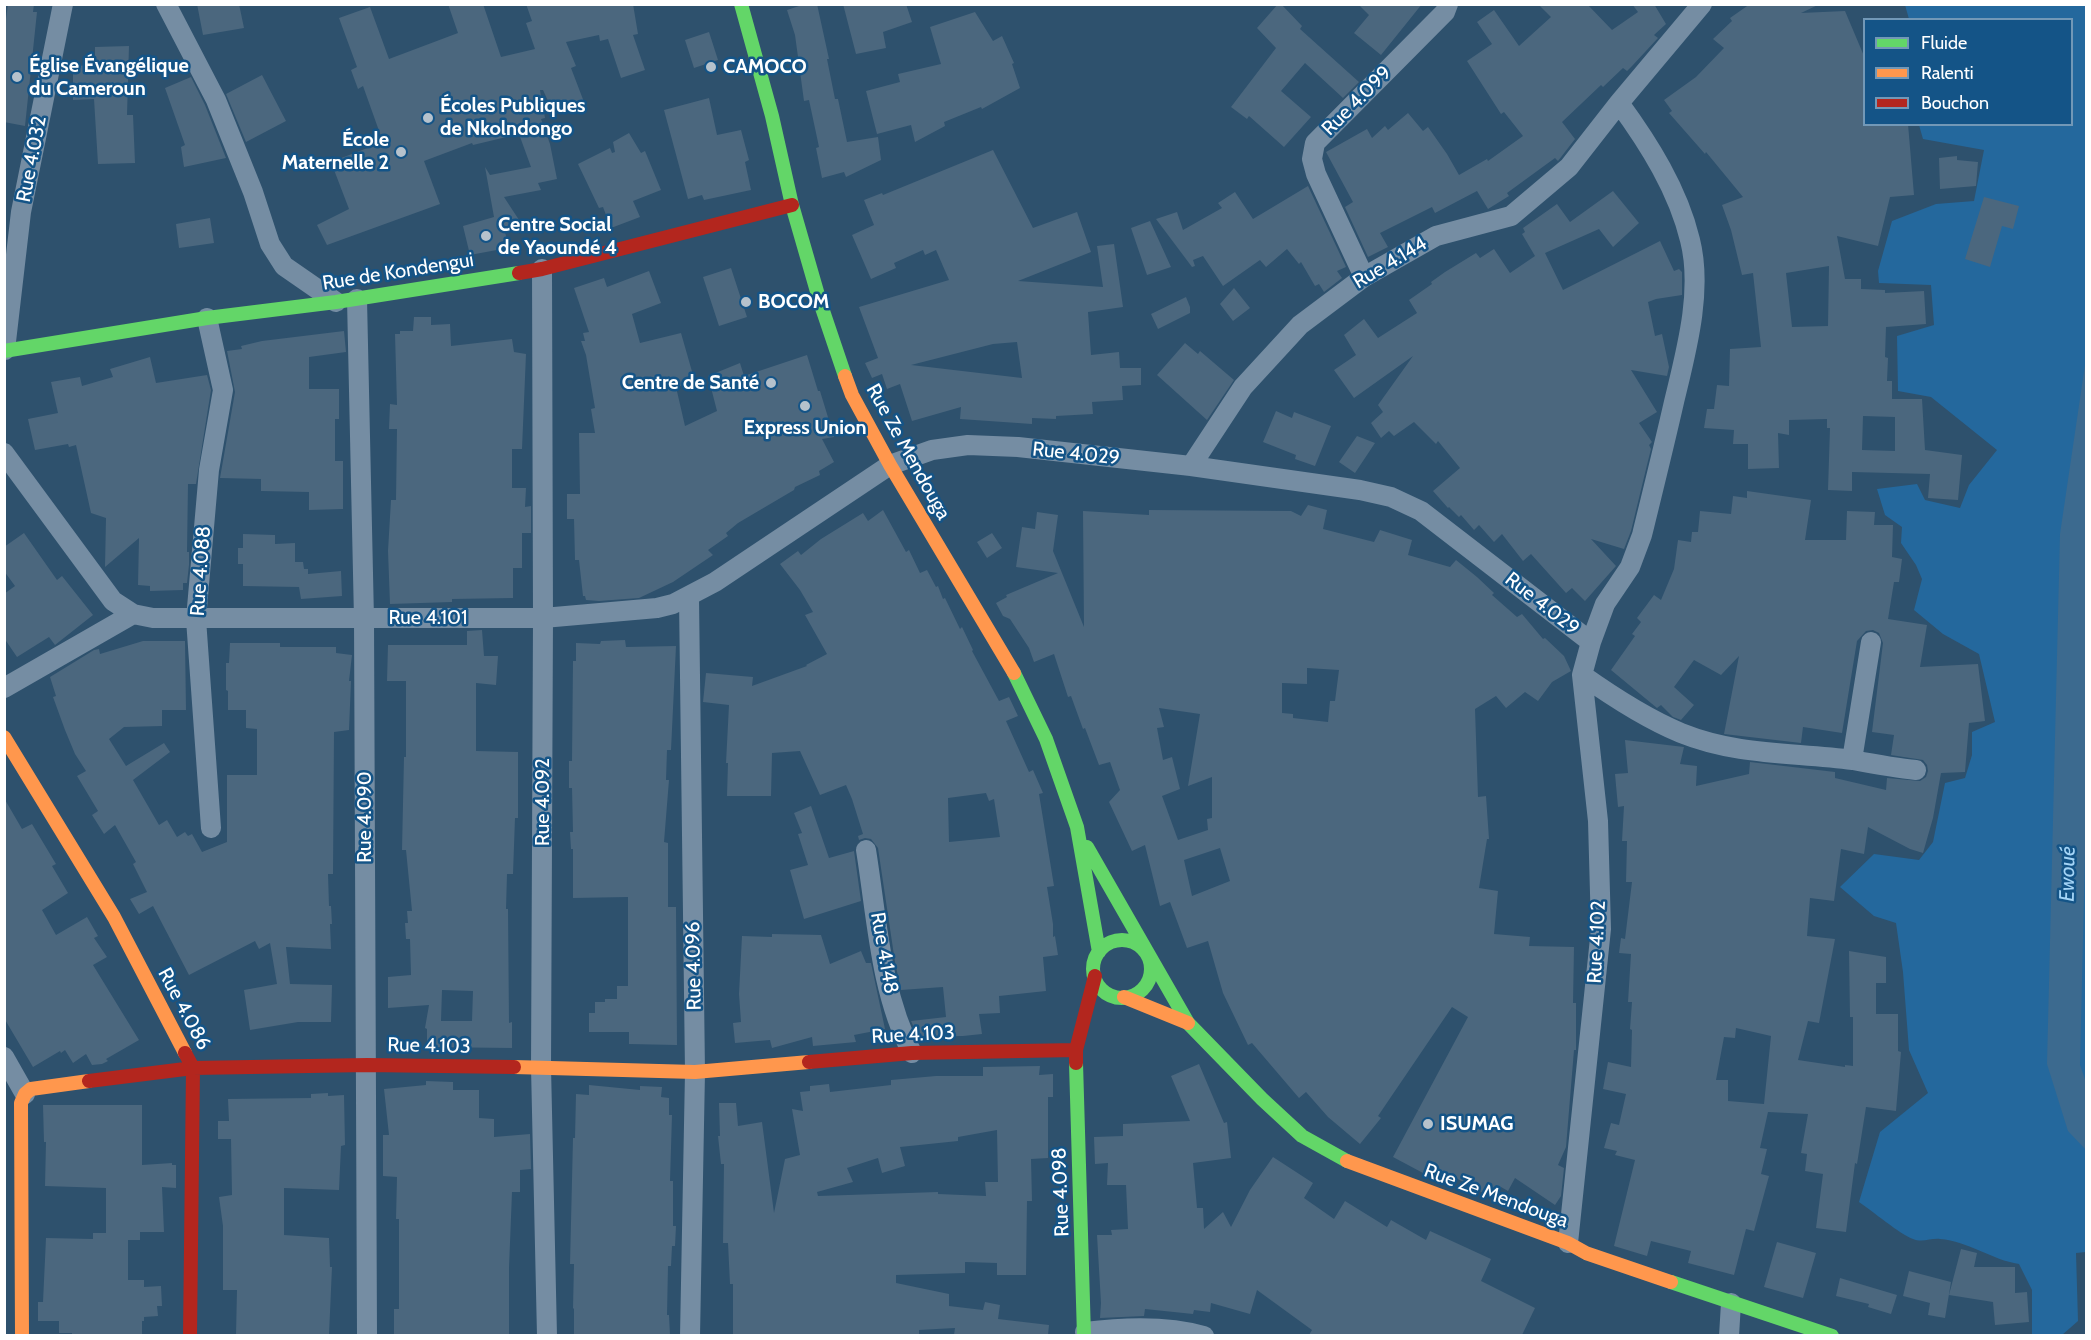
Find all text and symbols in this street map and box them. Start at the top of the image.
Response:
legend [1863,18,2073,126]
text: Fluide [1921,32,1967,54]
place label: Église Évangélique du Cameroun [29,54,189,101]
place label: CAMOCO [723,55,807,79]
marker: CAMOCO [704,60,718,74]
street label: Rue 4.099 [1317,61,1397,141]
text: Ralenti [1921,62,1974,84]
marker: Église Évangélique du Cameroun [10,70,24,84]
text: Bouchon [1921,92,1989,114]
place label: Écoles Publiques de Nkolndongo [440,94,586,141]
marker: Écoles Publiques de Nkolndongo [421,111,435,125]
street label: Rue 4.032 [12,114,52,204]
place label: École Maternelle 2 [282,128,389,175]
marker: École Maternelle 2 [394,145,408,159]
place label: Centre Social de Yaoundé 4 [498,213,617,260]
marker: Centre Social de Yaoundé 4 [479,229,493,243]
street label: Rue 4.144 [1349,232,1431,294]
street label: Rue de Kondengui [321,248,475,296]
place label: BOCOM [758,290,829,314]
marker: BOCOM [739,295,753,309]
place label: Centre de Santé [622,371,759,395]
marker: Centre de Santé [764,376,778,390]
street label: Rue Ze Mendouga [861,380,955,524]
marker: Express Union [798,399,812,413]
place label: Express Union [743,416,867,440]
street label: Rue 4.029 [1031,437,1121,471]
street label: Rue 4.088 [186,525,216,617]
street label: Rue 4.029 [1500,567,1584,641]
street label: Rue 4.101 [388,606,468,630]
street label: Rue 4.092 [531,758,555,846]
street label: Rue 4.090 [353,771,377,863]
water label: Ewoué [2055,846,2081,902]
street label: Rue 4.102 [1583,900,1611,984]
street label: Rue 4.148 [865,910,903,996]
street label: Rue 4.096 [681,921,707,1011]
street label: Rue 4.086 [152,964,216,1054]
street label: Rue 4.103 [871,1021,955,1049]
street label: Rue 4.103 [387,1033,471,1059]
place label: ISUMAG [1440,1112,1514,1136]
marker: ISUMAG [1421,1117,1435,1131]
street label: Rue 4.098 [1047,1147,1075,1237]
street label: Rue Ze Mendouga [1421,1159,1571,1233]

